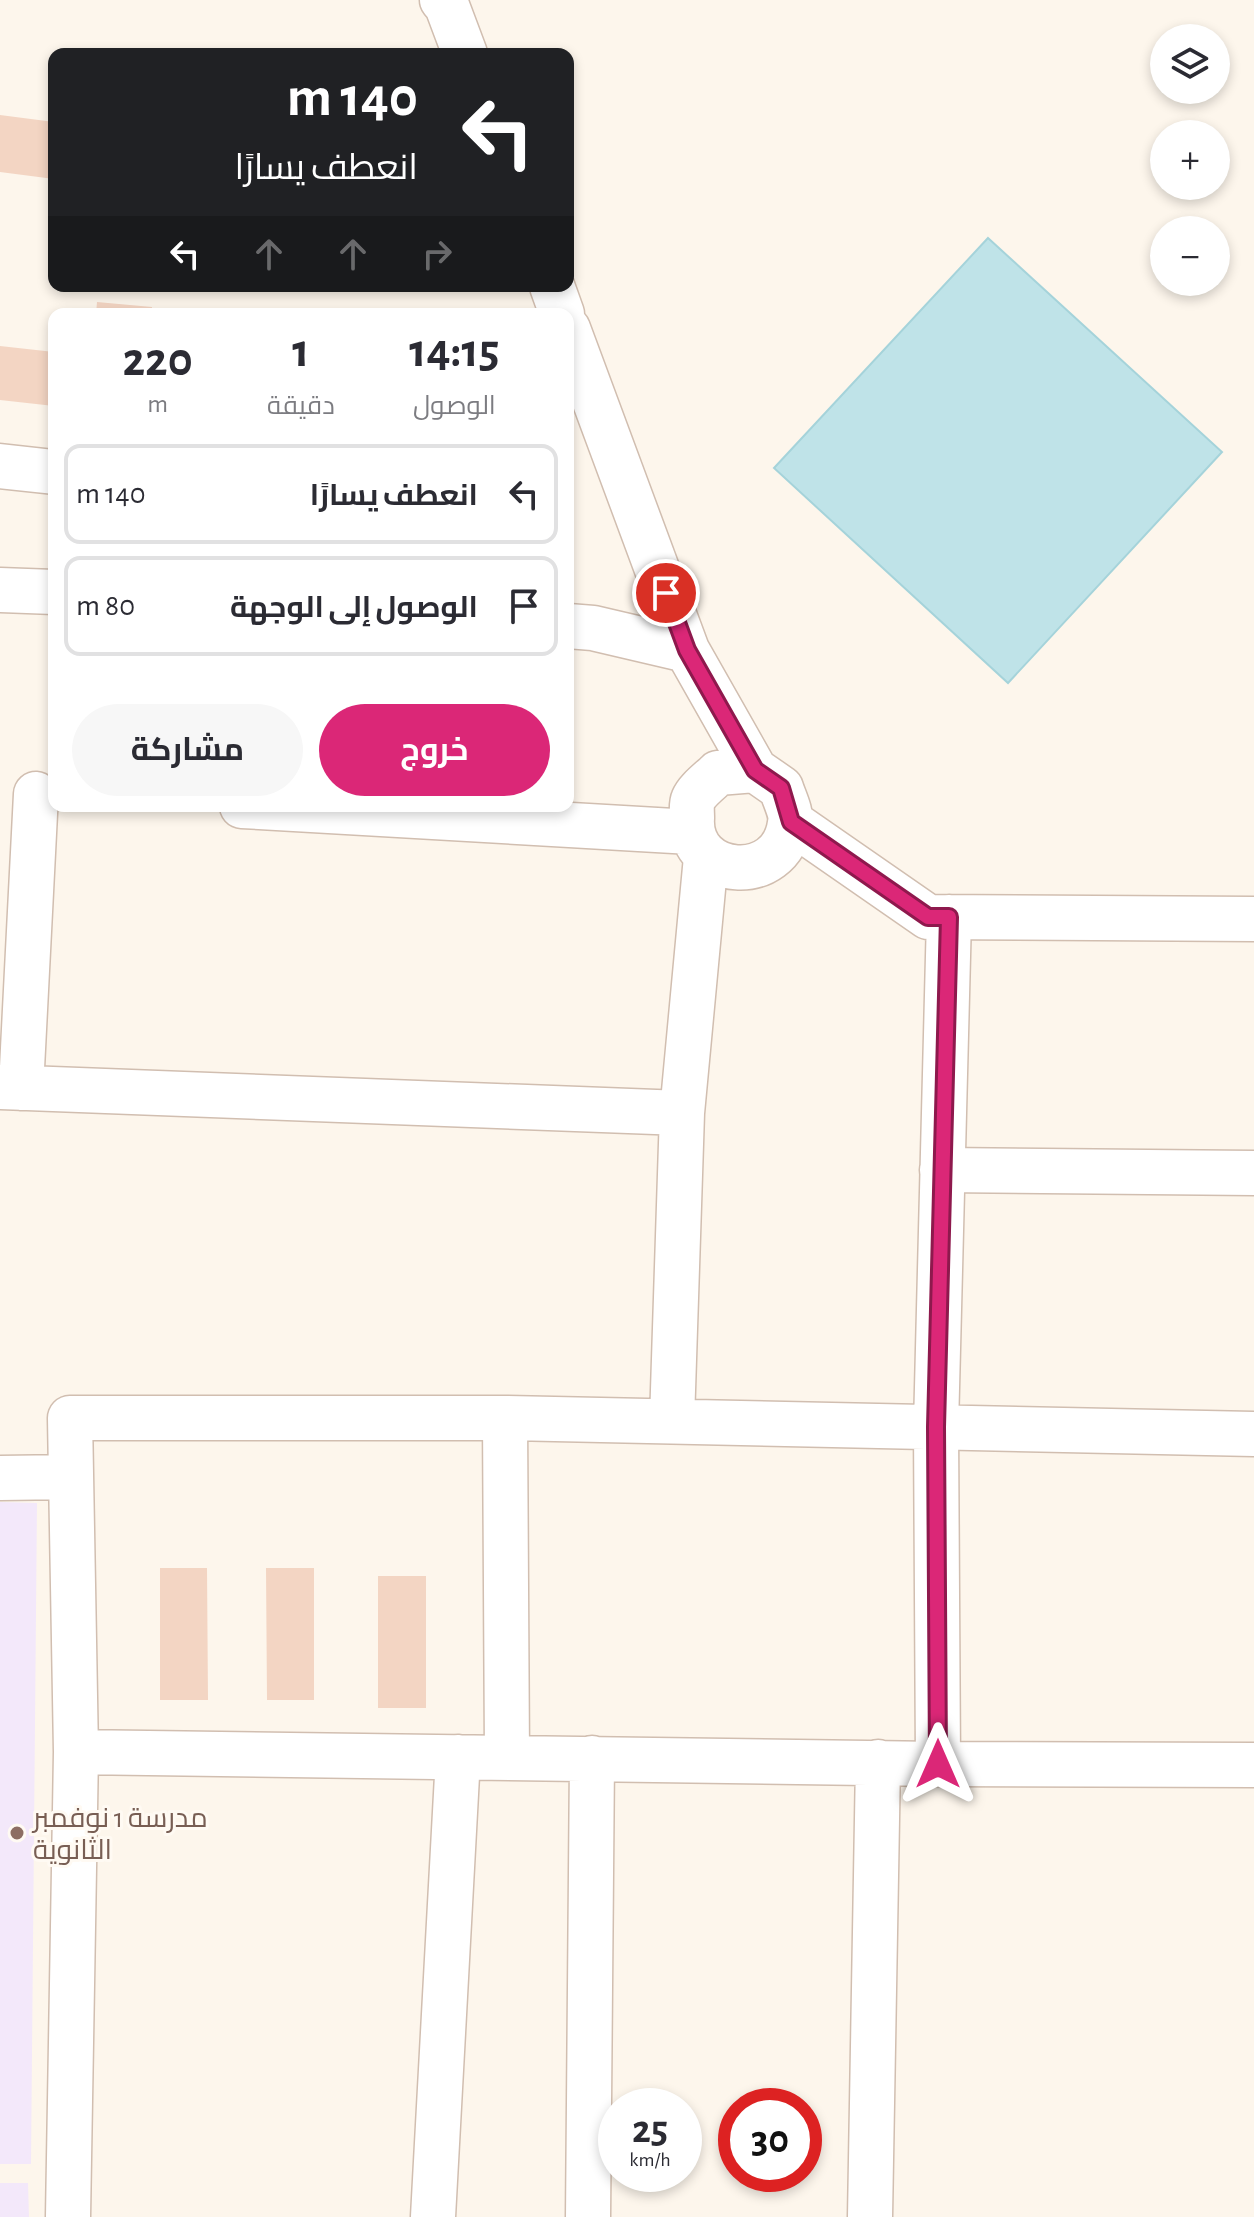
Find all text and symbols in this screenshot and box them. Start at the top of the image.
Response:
map controls [1150,24,1230,296]
button: layers [1150,24,1230,104]
text: 140 m [287,70,418,126]
icon: left [446,80,550,184]
button: + [1150,120,1230,200]
text: انعطف يسارًا [235,150,418,186]
button: − [1150,216,1230,296]
icon: left [163,232,207,276]
icon: ahead [247,232,291,276]
icon: ahead [331,232,375,276]
icon: right [415,232,459,276]
text: 1 [292,328,310,376]
text: 14:15 [409,328,500,376]
text: 220 [122,337,193,385]
text: m [147,391,168,417]
text: دقيقة [267,393,335,419]
text: الوصول [413,393,496,419]
icon: left [502,472,546,516]
text: 140 m [76,479,146,509]
text: انعطف يسارًا [310,481,478,511]
pin [632,559,700,627]
icon: arrive [644,571,688,615]
icon: arrive [502,584,546,628]
text: 80 m [76,591,135,621]
text: الوصول إلى الوجهة [230,593,478,623]
button: مشاركة [72,704,303,796]
button: خروج [319,704,550,796]
position arrow [896,1722,980,1806]
place label: مدرسة 1 نوفمبر الثانوية [31,1805,208,1865]
marker: مدرسة 1 نوفمبر الثانوية [8,1824,26,1842]
speed limit sign: 30 [718,2088,822,2192]
text: 25 [632,2110,668,2150]
text: km/h [629,2150,671,2170]

